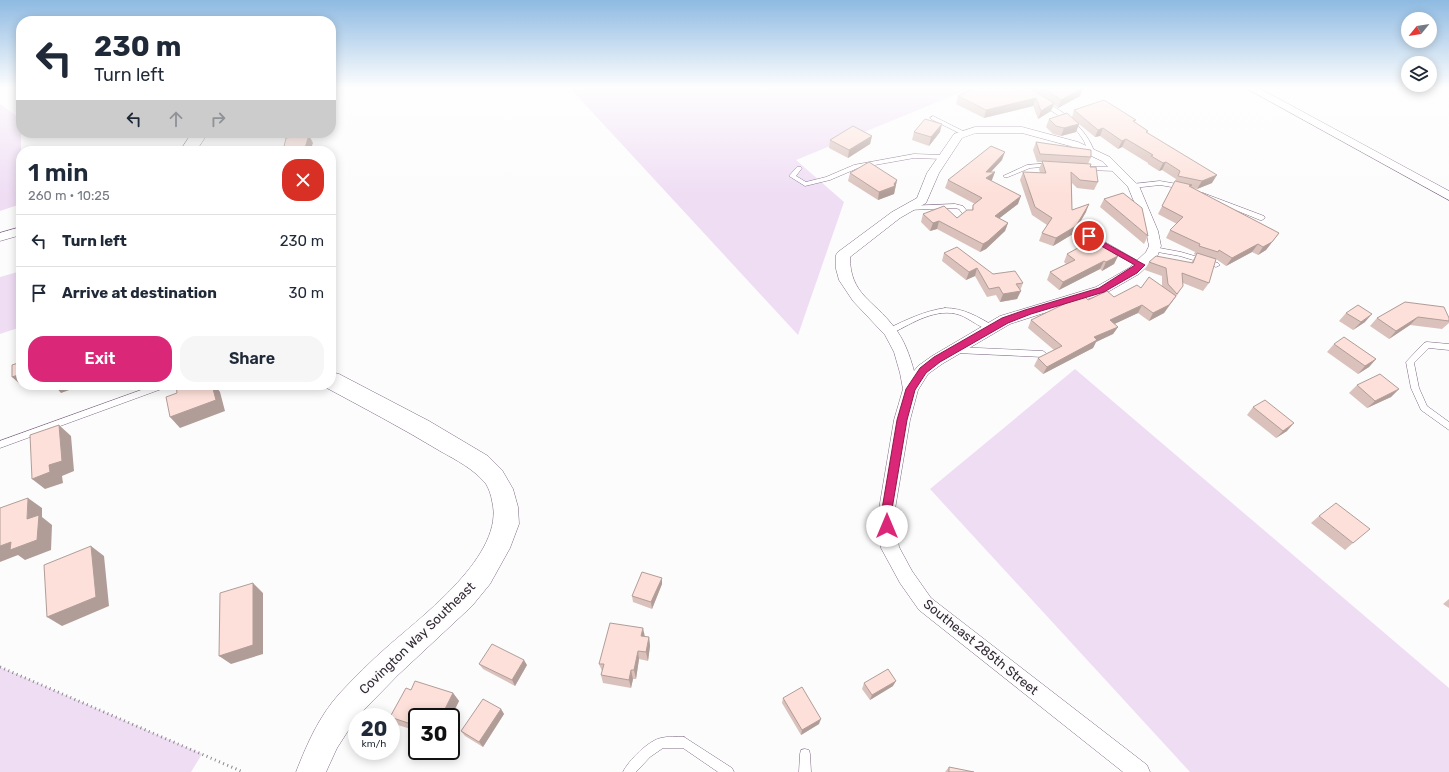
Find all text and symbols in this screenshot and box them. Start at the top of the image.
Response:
north arrow [1401,12,1437,48]
map controls [1401,12,1437,92]
text: 230 m [94,30,181,63]
icon: left [28,32,80,84]
button: layers [1401,56,1437,92]
text: Turn left [94,64,164,86]
icon: left [123,108,145,130]
icon: ahead [165,108,187,130]
icon: right [207,108,229,130]
text: 1 min [28,159,88,187]
button: close [282,159,324,201]
text: 260 m · 10:25 [28,188,110,203]
pin [1072,219,1106,253]
icon: arrive [1078,225,1100,247]
icon: left [28,230,50,252]
text: Turn left [62,232,127,250]
text: 230 m [280,232,324,250]
icon: arrive [28,282,50,304]
text: Arrive at destination [62,284,217,302]
text: 30 m [288,284,324,302]
button: Exit [28,336,172,382]
button: Share [180,336,324,382]
position arrow [866,505,908,547]
street label: Covington Way Southeast [356,579,479,698]
street label: Southeast 285th Street [921,596,1041,698]
speed limit sign: 30 [408,708,460,760]
text: 20 [361,717,387,741]
text: km/h [362,738,386,750]

